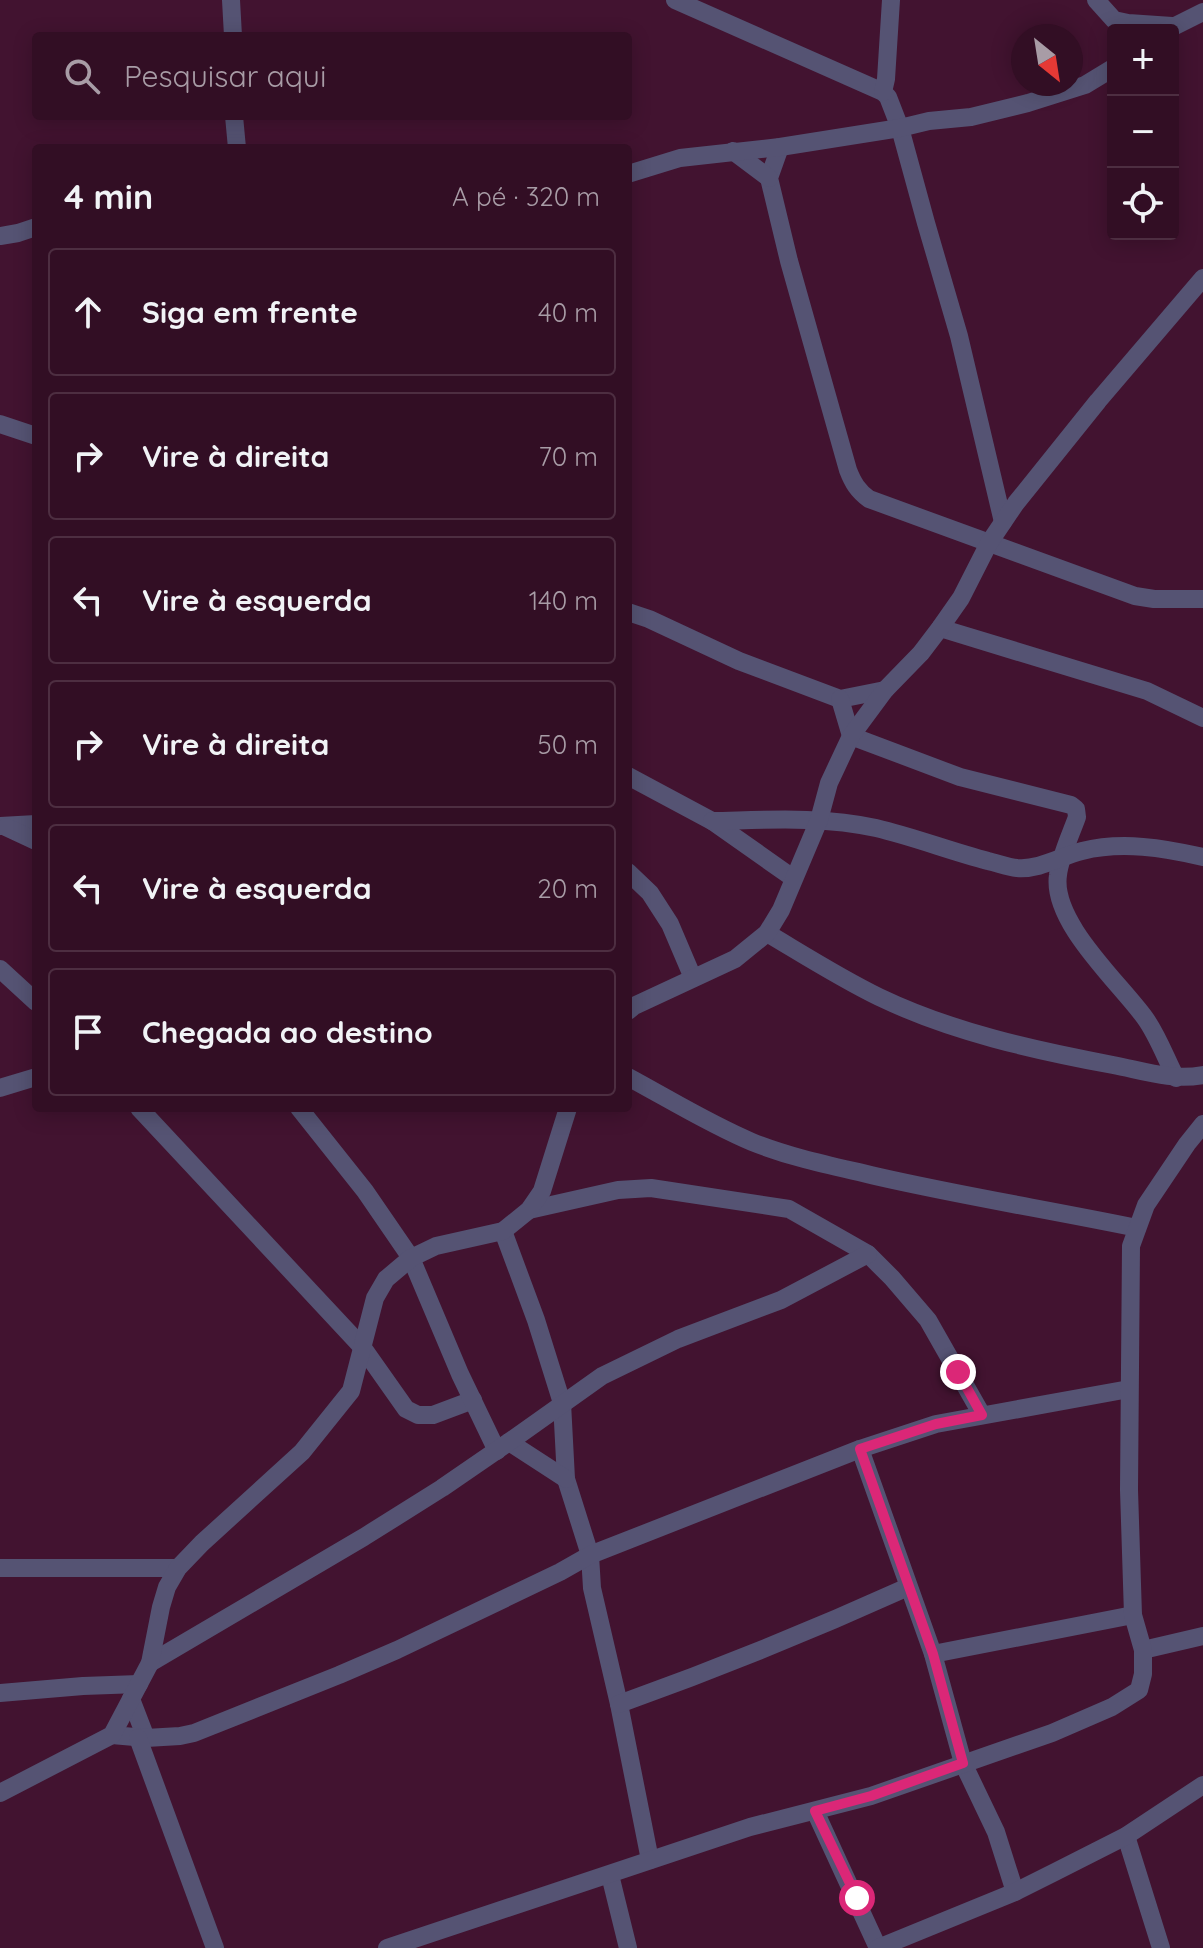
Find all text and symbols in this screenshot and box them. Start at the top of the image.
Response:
north arrow [1011,24,1083,96]
map controls [1107,24,1179,240]
button: + [1107,24,1179,96]
search box [32,32,632,120]
icon: search [60,54,104,98]
text: Pesquisar aqui [124,57,326,95]
button: − [1107,96,1179,168]
button: locate [1107,168,1179,240]
text: 4 min [64,175,153,218]
text: A pé · 320 m [452,180,600,213]
icon: ahead [66,290,110,334]
text: Siga em frente [142,293,358,331]
text: 40 m [538,296,598,329]
icon: right [66,434,110,478]
text: Vire à direita [142,437,329,475]
text: 70 m [538,440,598,473]
icon: left [66,578,110,622]
text: Vire à esquerda [142,581,371,619]
text: 140 m [529,584,598,617]
icon: right [66,722,110,766]
text: Vire à direita [142,725,329,763]
text: 50 m [538,728,598,761]
icon: left [66,866,110,910]
text: Vire à esquerda [142,869,371,907]
text: 20 m [537,872,598,905]
icon: arrive [66,1010,110,1054]
text: Chegada ao destino [142,1013,433,1051]
route end [940,1354,976,1390]
route start [839,1880,875,1916]

